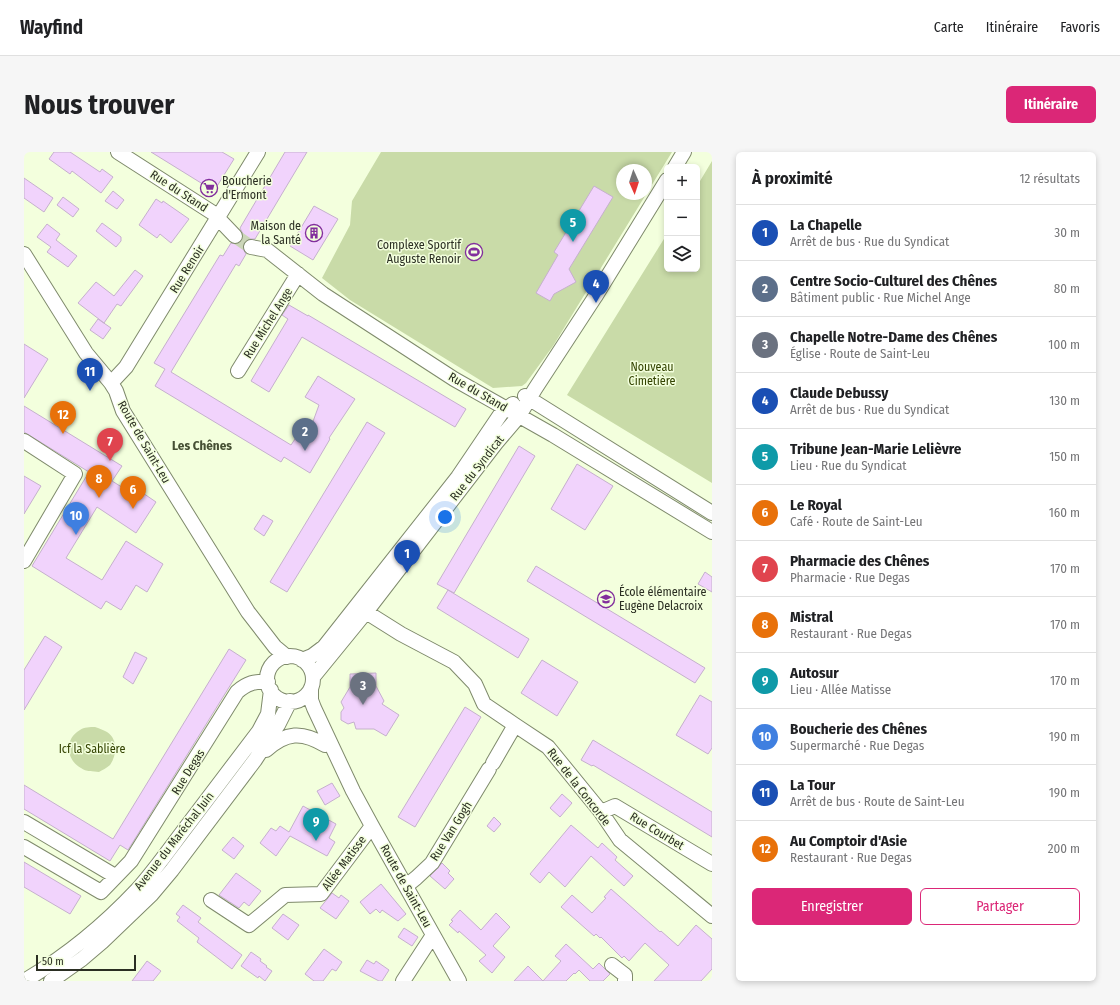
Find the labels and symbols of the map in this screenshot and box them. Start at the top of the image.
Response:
north arrow [616,164,652,200]
street label: Rue du Stand [148,167,210,215]
place label: Boucherie d'Ermont [222,174,272,202]
supermarket icon: Boucherie d'Ermont [199,178,219,198]
pin: 5 [560,209,586,242]
place label: Maison de la Santé [251,219,301,247]
building icon: Maison de la Santé [304,223,324,243]
place label: Complexe Sportif Auguste Renoir [377,238,462,266]
street label: Rue Renoir [167,242,208,295]
sports icon: Complexe Sportif Auguste Renoir [464,242,484,262]
pin: 4 [583,270,609,303]
street label: Rue Michel Ange [241,285,295,361]
pin: 11 [77,358,103,391]
park label: Nouveau Cimetière [629,360,676,388]
street label: Rue du Stand [446,370,510,414]
street label: Route de Saint-Leu [115,398,173,486]
pin: 12 [50,401,76,434]
pin: 2 [292,418,318,451]
pin: 7 [97,428,123,461]
street label: Rue du Syndicat [447,433,507,503]
district label: Les Chênes [172,438,232,453]
pin: 8 [86,465,112,498]
pin: 6 [120,476,146,509]
pin: 10 [63,502,89,535]
your location [435,507,455,527]
pin: 1 [394,540,420,573]
place label: École élémentaire Eugène Delacroix [619,584,707,613]
school or university icon: École élémentaire Eugène Delacroix [596,589,616,609]
pin: 3 [350,672,376,705]
park label: Icf la Sablière [59,742,125,756]
street label: Rue de la Concorde [544,745,614,829]
street label: Rue Degas [169,747,207,797]
street label: Avenue du Maréchal Juin [131,789,217,893]
street label: Rue Van Gogh [427,799,475,863]
pin: 9 [303,808,329,841]
street label: Rue Courbet [627,809,687,853]
street label: Allée Matisse [319,833,369,893]
street label: Route de Saint-Leu [377,842,435,930]
scale bar [36,953,136,972]

